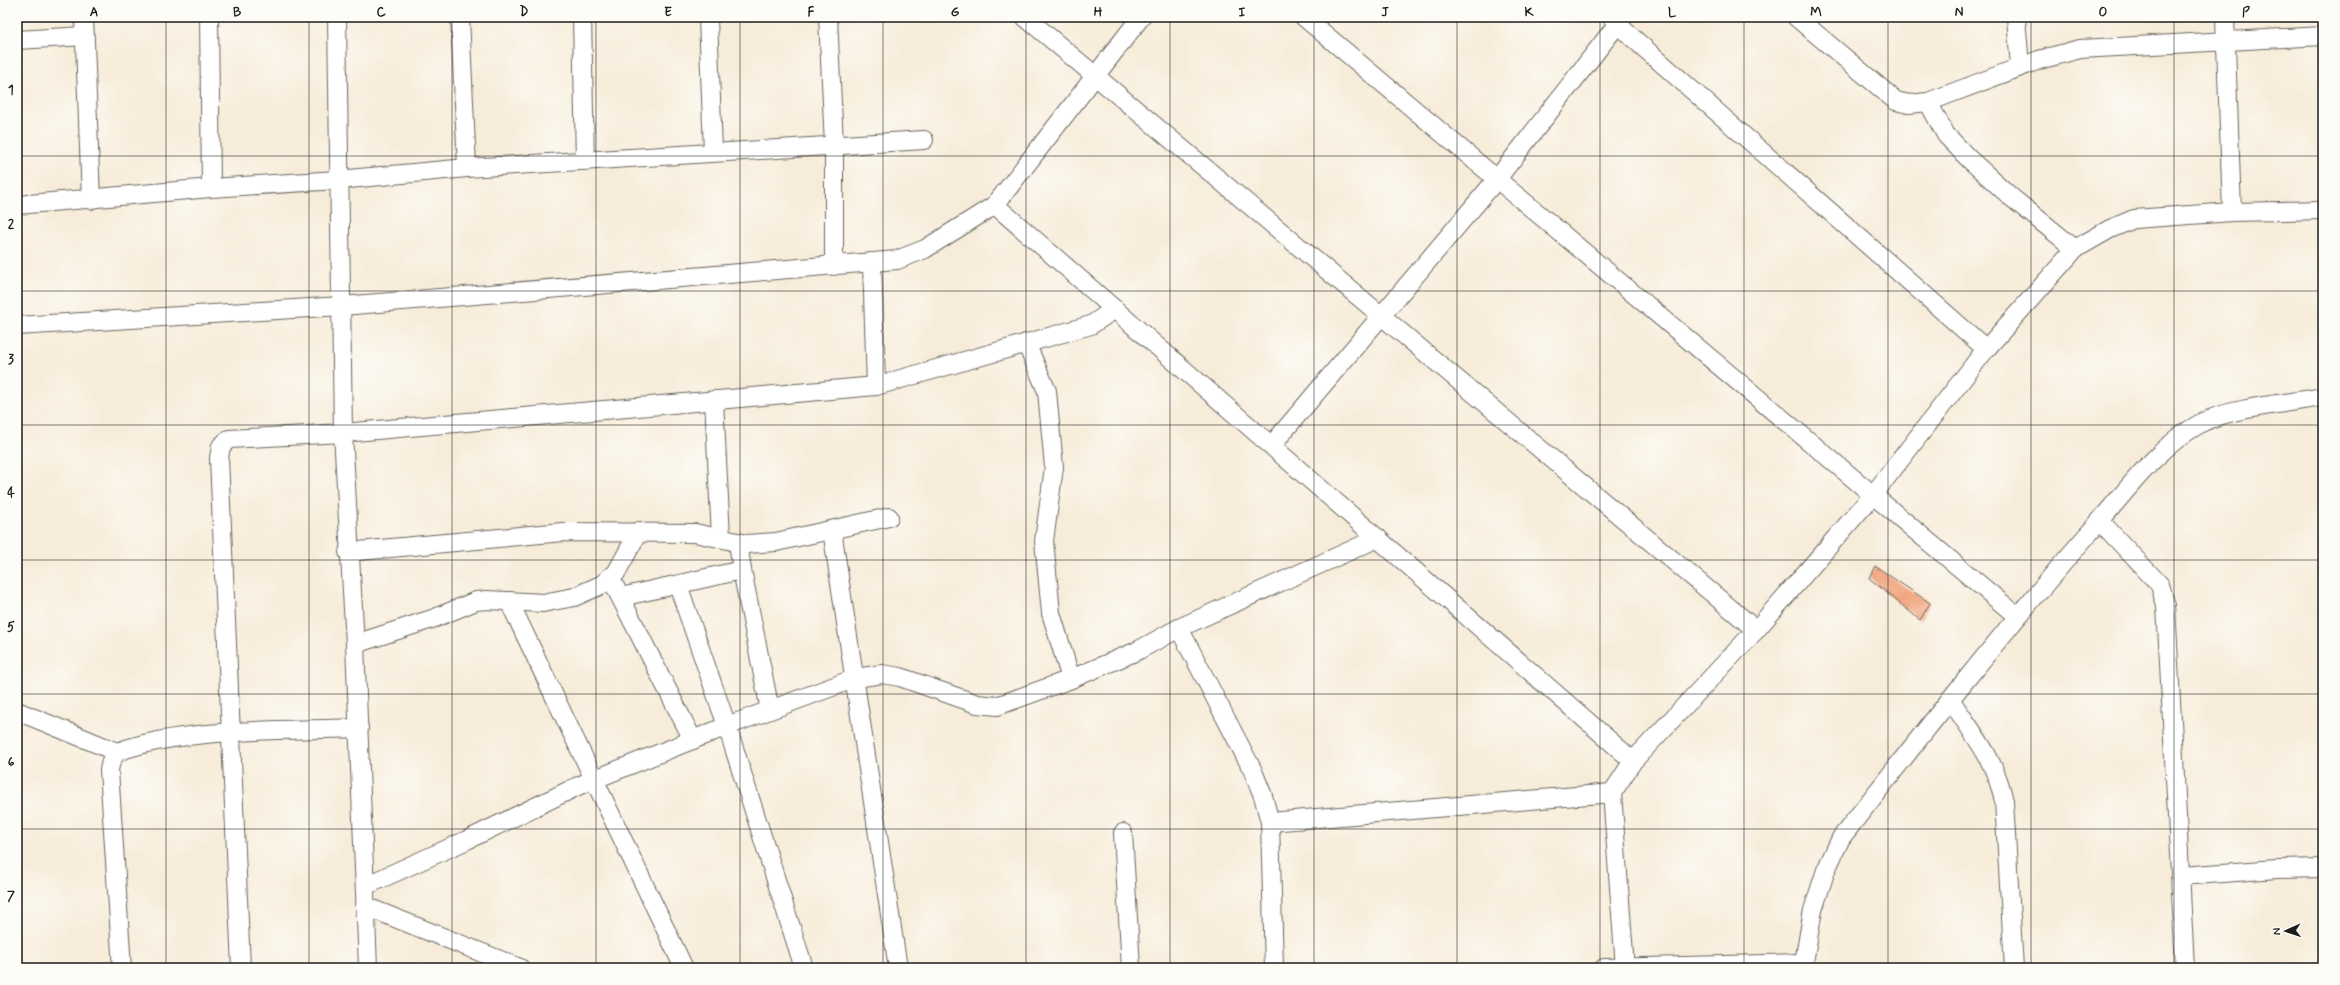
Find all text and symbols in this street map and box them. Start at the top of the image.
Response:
text: A [90,4,98,21]
text: B [233,4,242,21]
text: C [376,4,386,21]
text: D [520,4,529,21]
text: E [664,4,672,21]
text: F [808,4,815,21]
text: G [951,4,960,21]
text: H [1094,4,1103,21]
text: I [1239,4,1246,21]
text: J [1381,4,1389,21]
text: K [1524,4,1534,21]
text: L [1668,4,1677,21]
text: M [1810,4,1822,21]
text: N [1955,4,1964,21]
text: O [2099,4,2108,21]
text: P [2242,4,2250,21]
text: 1 [8,82,14,99]
text: 2 [8,216,15,233]
text: 3 [8,351,14,368]
text: 4 [7,485,15,502]
text: 5 [7,619,15,636]
text: 6 [8,754,15,771]
text: 7 [7,888,15,905]
north arrow [2266,911,2306,951]
text: N [2270,927,2284,935]

